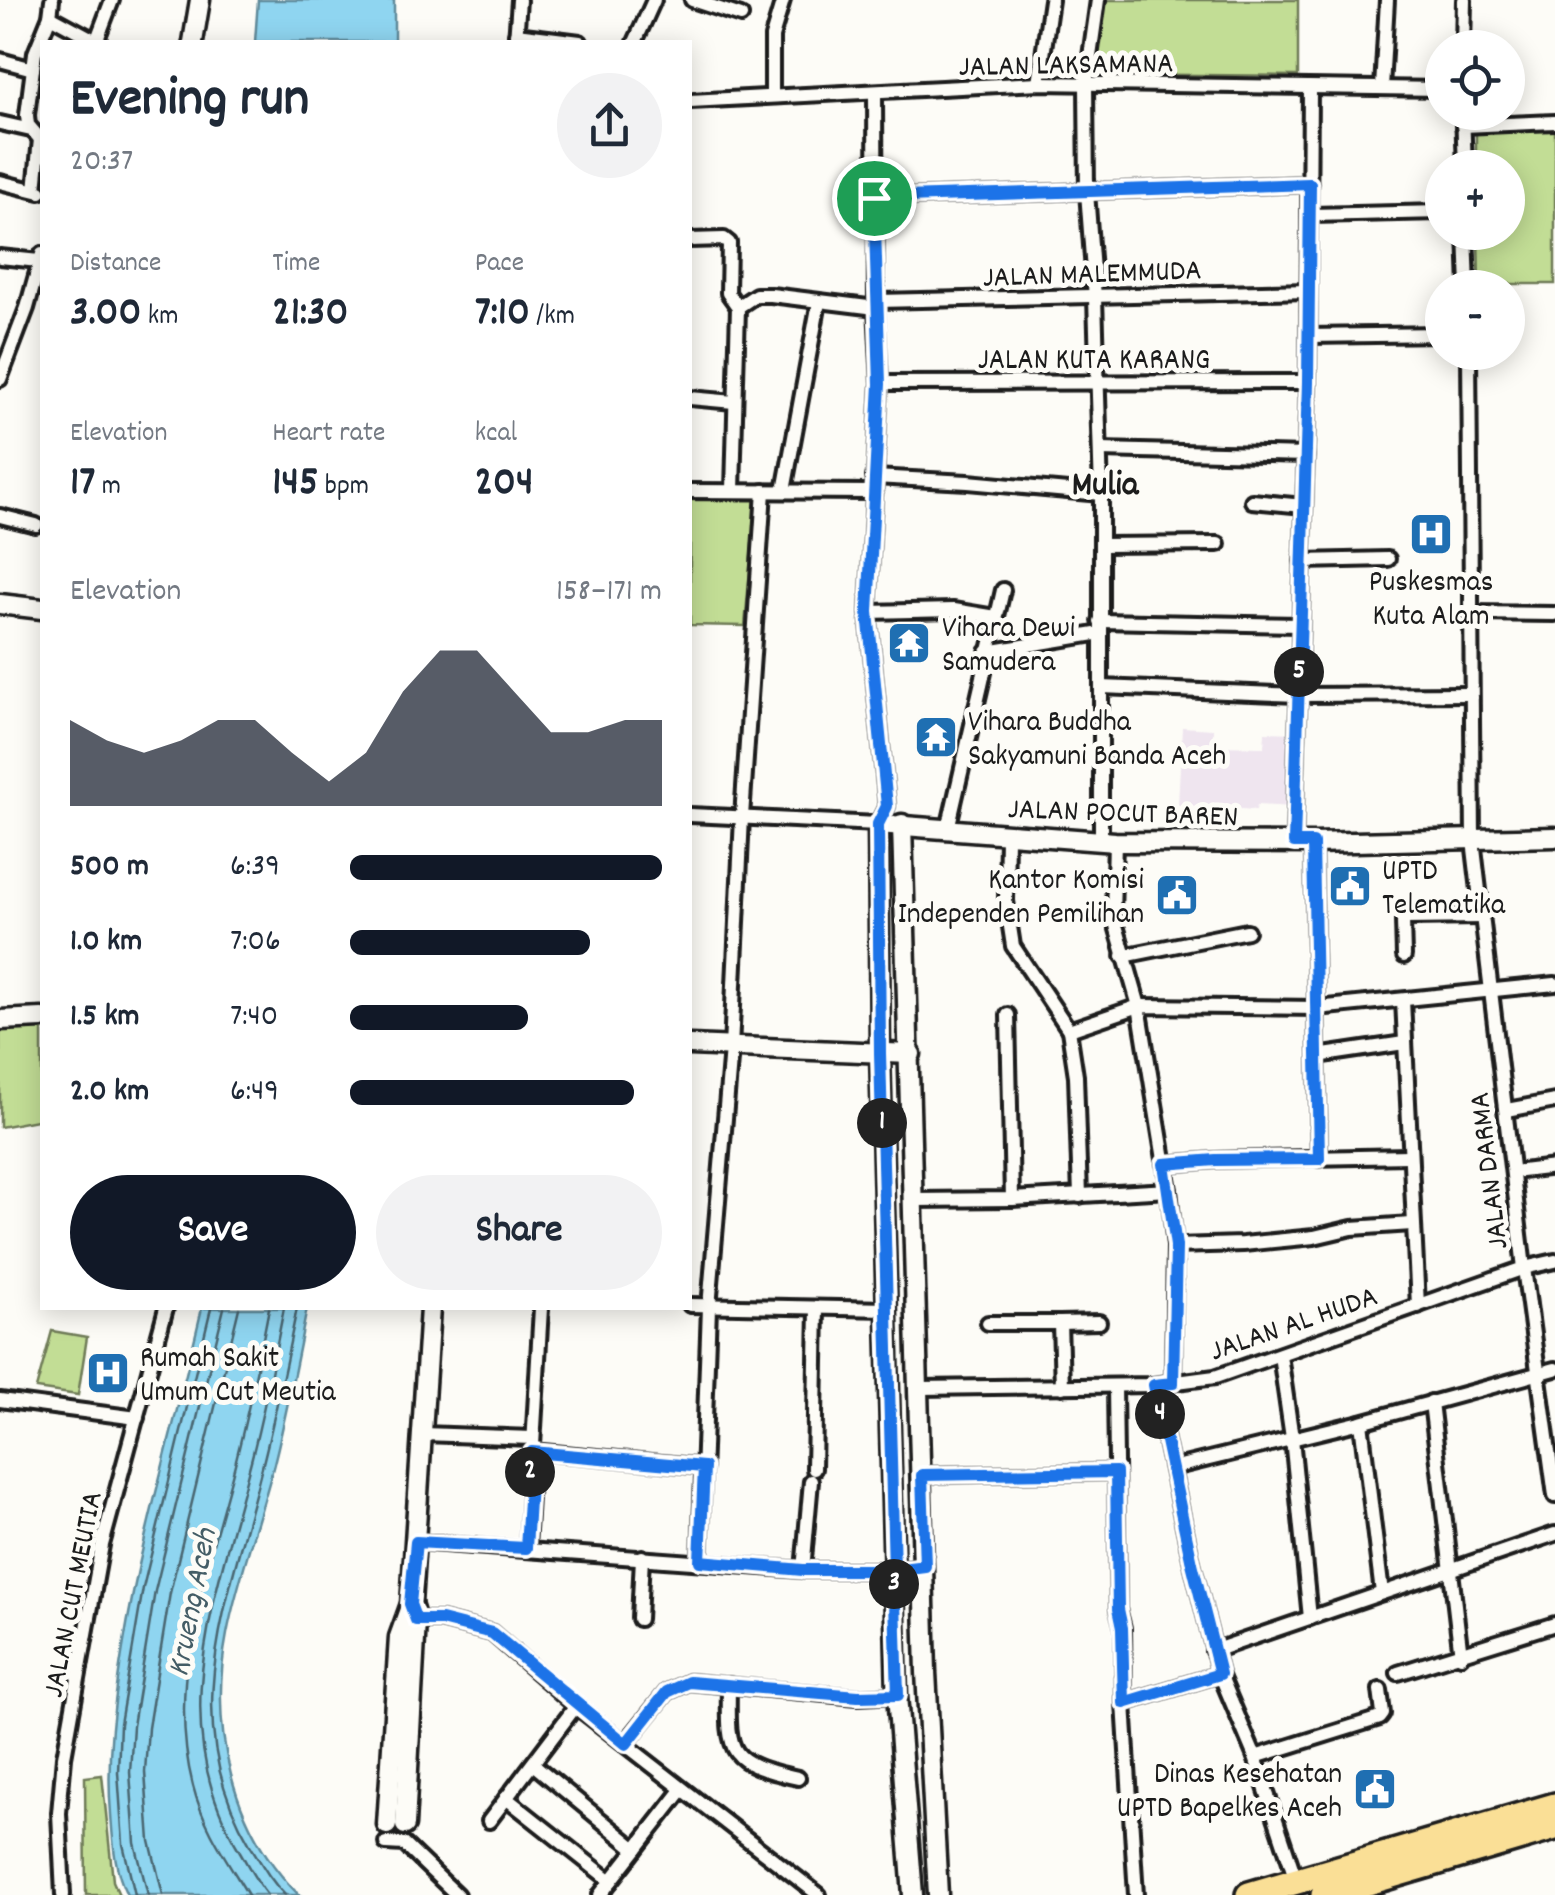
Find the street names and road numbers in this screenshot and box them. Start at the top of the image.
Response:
street label: JALAN LAKSAMANA [958,44,1174,91]
street label: JALAN MALEMMUDA [982,251,1202,302]
street label: JALAN KUTA KARANG [978,341,1210,384]
street label: JALAN POCUT BAREN [1007,790,1239,841]
street label: JALAN DARMA [1460,1089,1522,1252]
street label: JALAN AL HUDA [1205,1277,1384,1375]
street label: JALAN CUT MEUTIA [34,1488,116,1702]

